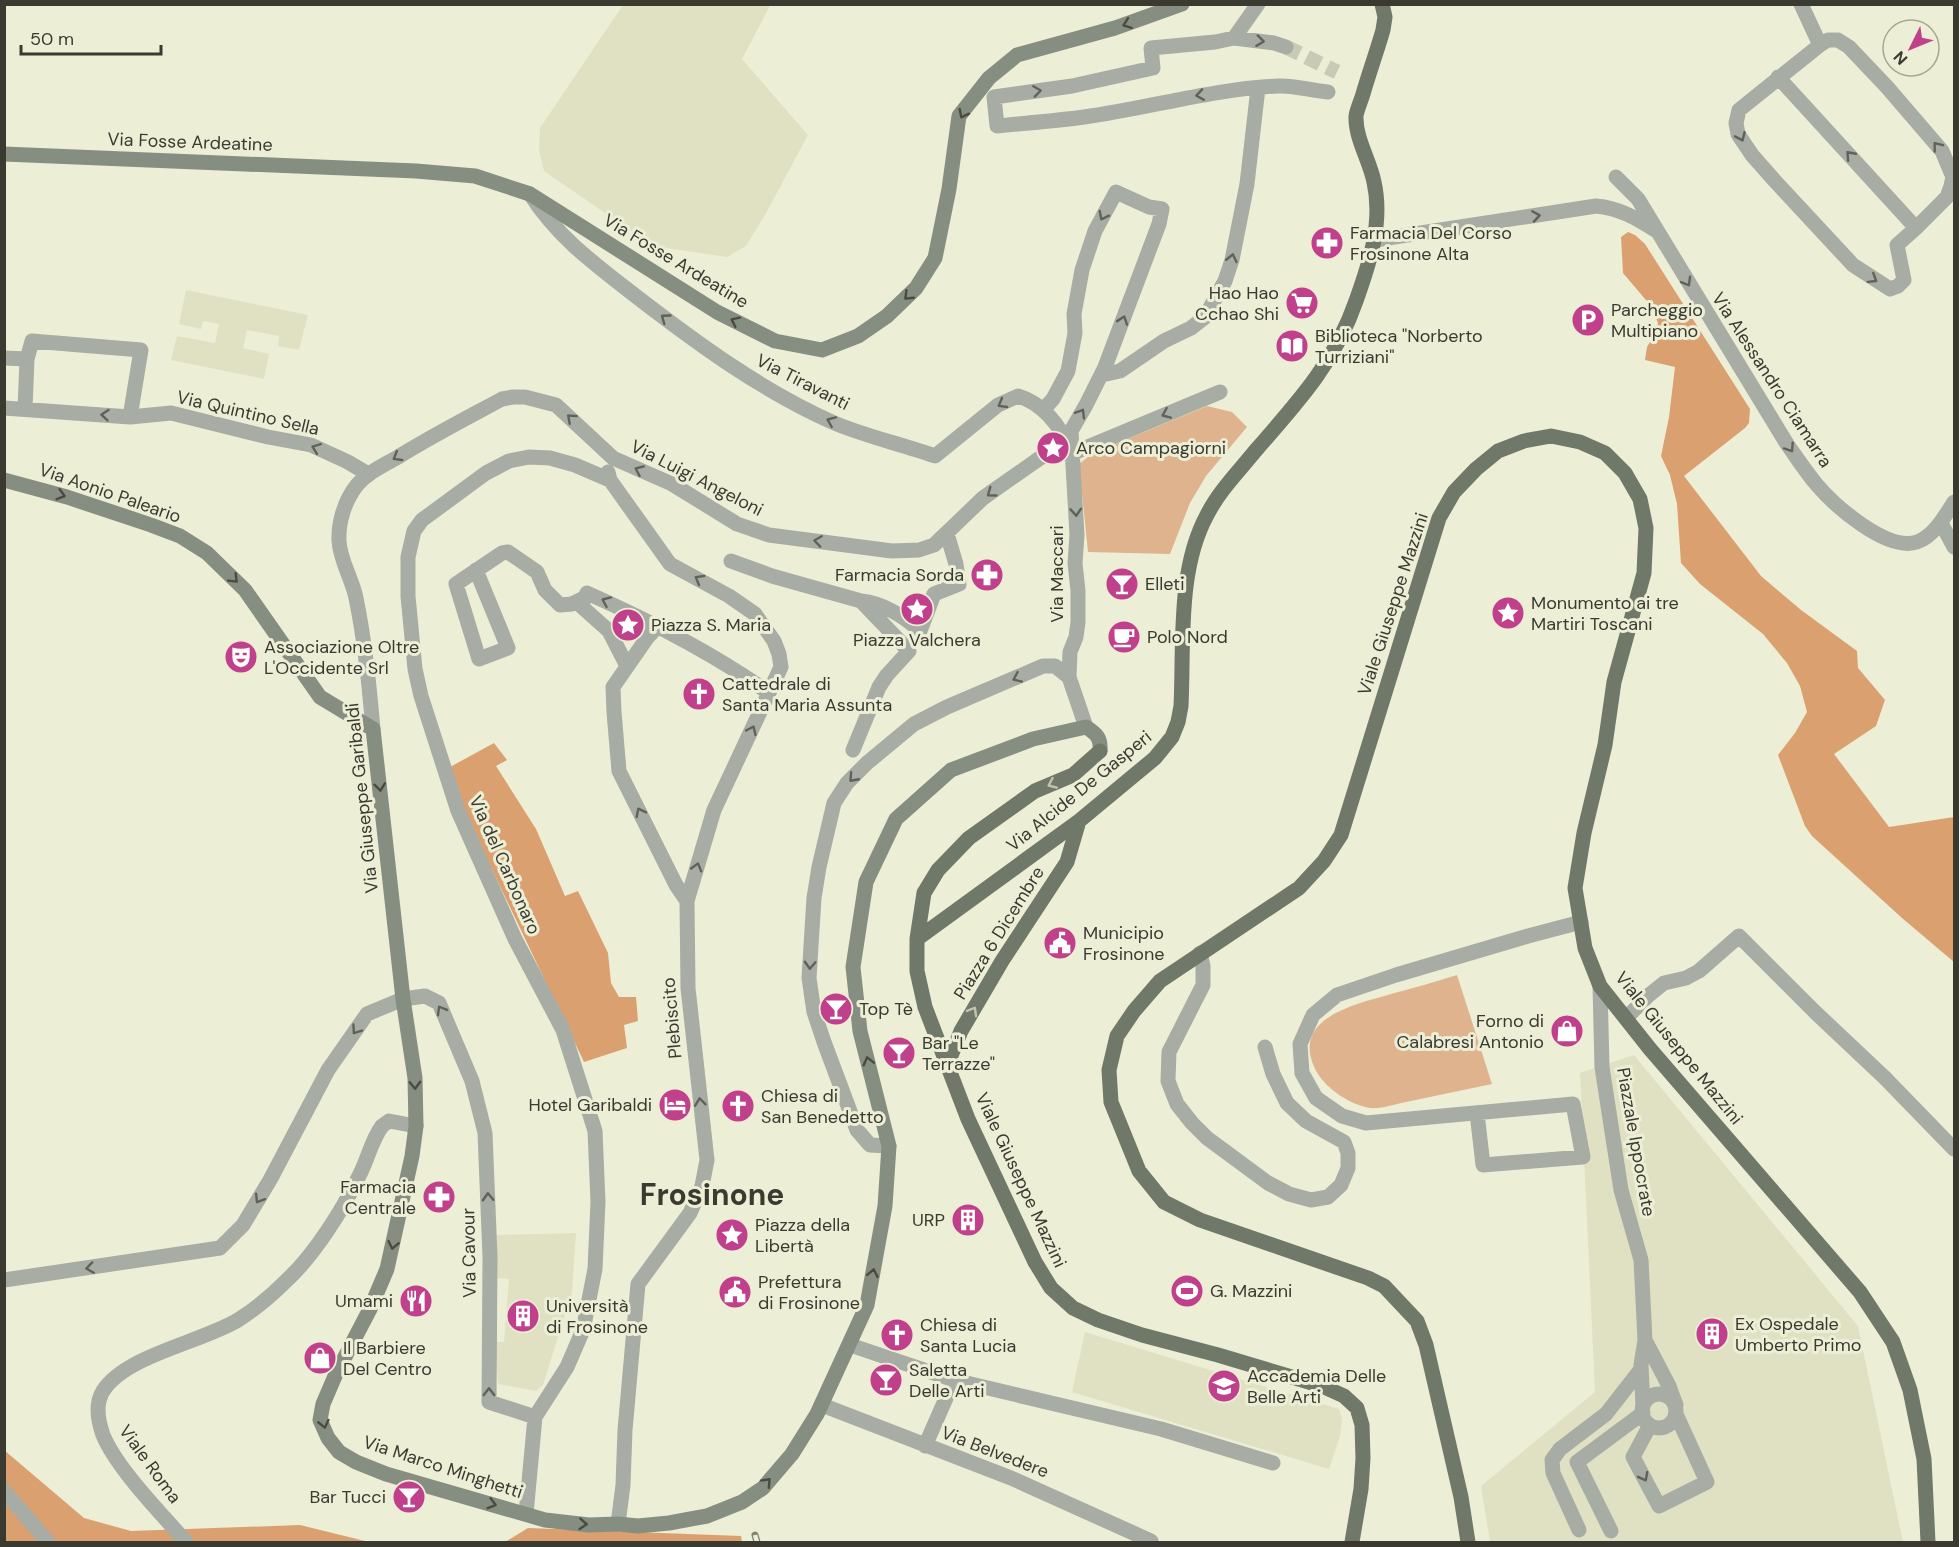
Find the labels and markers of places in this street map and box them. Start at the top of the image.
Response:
place label: Farmacia Del Corso Frosinone Alta [1350,221,1512,266]
pharmacy icon: Farmacia Del Corso Frosinone Alta [1309,225,1345,261]
place label: Hao Hao Cchao Shi [1195,281,1279,326]
supermarket icon: Hao Hao Cchao Shi [1284,285,1320,321]
place label: Parcheggio Multipiano [1611,298,1703,343]
parking icon: Parcheggio Multipiano [1570,302,1606,338]
place label: Biblioteca "Norberto Turriziani" [1315,324,1483,369]
library icon: Biblioteca "Norberto Turriziani" [1274,328,1310,364]
place icon: Arco Campagiorni [1035,430,1071,466]
place label: Arco Campagiorni [1076,436,1226,460]
pharmacy icon: Farmacia Sorda [969,557,1005,593]
place label: Farmacia Sorda [835,563,964,587]
bar icon: Elleti [1104,566,1140,602]
place label: Elleti [1145,572,1185,596]
place icon: Piazza Valchera [899,591,935,627]
place label: Monumento ai tre Martiri Toscani [1531,591,1679,636]
place icon: Monumento ai tre Martiri Toscani [1490,595,1526,631]
place icon: Piazza S. Maria [610,607,646,643]
place label: Piazza S. Maria [651,613,771,637]
cafe icon: Polo Nord [1106,619,1142,655]
place label: Polo Nord [1147,625,1228,649]
place label: Piazza Valchera [853,628,981,652]
place label: Associazione Oltre L'Occidente Srl [264,635,419,680]
theatre icon: Associazione Oltre L'Occidente Srl [223,639,259,675]
place label: Cattedrale di Santa Maria Assunta [722,672,892,717]
church icon: Cattedrale di Santa Maria Assunta [681,676,717,712]
place label: Municipio Frosinone [1083,921,1165,966]
public building icon: Municipio Frosinone [1042,925,1078,961]
bar icon: Top Tè [818,991,854,1027]
place label: Top Tè [859,997,913,1021]
place label: Forno di Calabresi Antonio [1396,1009,1544,1054]
shop icon: Forno di Calabresi Antonio [1549,1013,1585,1049]
place label: Bar "Le Terrazze" [922,1031,995,1076]
bar icon: Bar "Le Terrazze" [881,1035,917,1071]
place label: Chiesa di San Benedetto [761,1084,884,1129]
hotel icon: Hotel Garibaldi [657,1087,693,1123]
church icon: Chiesa di San Benedetto [720,1088,756,1124]
place label: Hotel Garibaldi [529,1093,652,1117]
place label: Farmacia Centrale [340,1175,416,1220]
pharmacy icon: Farmacia Centrale [421,1179,457,1215]
building icon: URP [950,1202,986,1238]
place label: URP [912,1208,945,1232]
place label: Piazza della Libertà [755,1213,850,1258]
place icon: Piazza della Libertà [714,1217,750,1253]
place label: Prefettura di Frosinone [758,1270,860,1315]
sports icon: G. Mazzini [1169,1273,1205,1309]
public building icon: Prefettura di Frosinone [717,1274,753,1310]
place label: G. Mazzini [1210,1279,1292,1303]
restaurant icon: Umami [398,1283,434,1319]
place label: Umami [335,1289,393,1313]
place label: Università di Frosinone [546,1294,648,1339]
building icon: Università di Frosinone [505,1298,541,1334]
place label: Ex Ospedale Umberto Primo [1735,1312,1861,1357]
place label: Chiesa di Santa Lucia [920,1313,1016,1358]
building icon: Ex Ospedale Umberto Primo [1694,1316,1730,1352]
church icon: Chiesa di Santa Lucia [879,1317,915,1353]
place label: Il Barbiere Del Centro [343,1336,432,1381]
shop icon: Il Barbiere Del Centro [302,1340,338,1376]
place label: Saletta Delle Arti [909,1358,985,1403]
bar icon: Saletta Delle Arti [868,1362,904,1398]
place label: Accademia Delle Belle Arti [1247,1364,1386,1409]
school or university icon: Accademia Delle Belle Arti [1206,1368,1242,1404]
bar icon: Bar Tucci [391,1479,427,1515]
place label: Bar Tucci [309,1485,386,1509]

